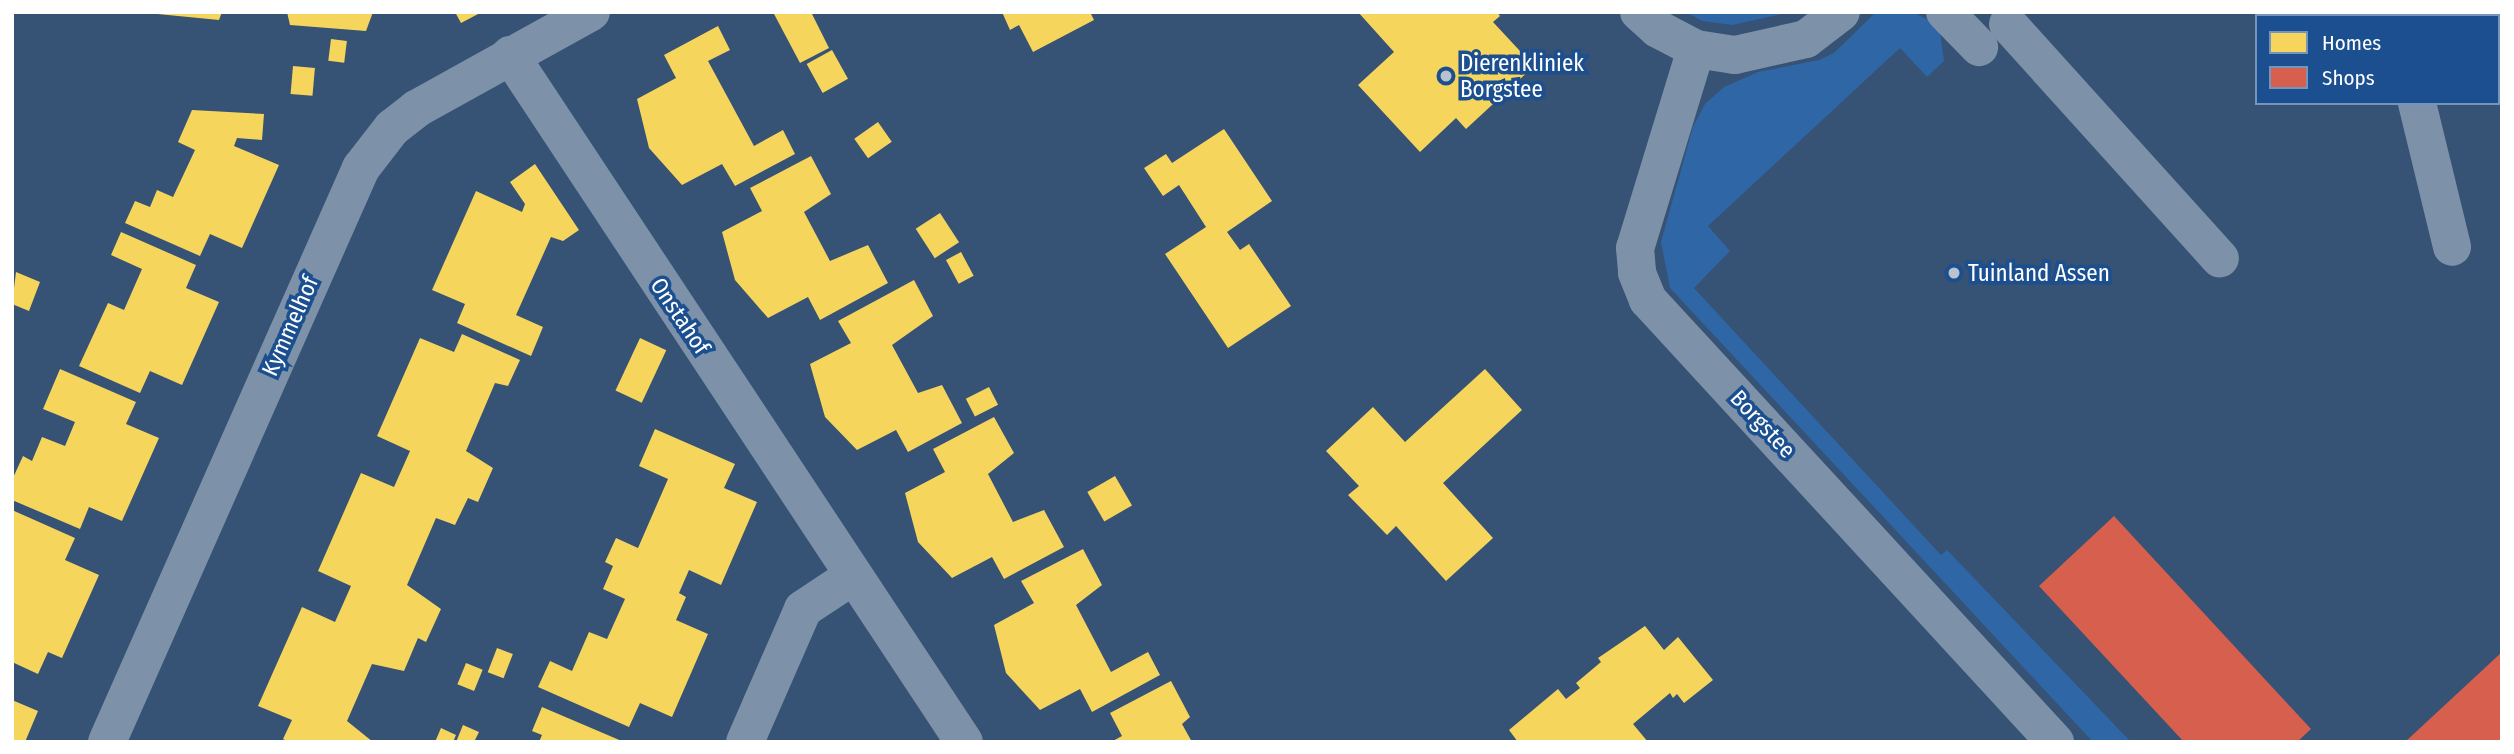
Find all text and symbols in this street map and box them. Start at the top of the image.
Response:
legend [2255,14,2500,105]
text: Homes [2322,30,2381,56]
place label: Dierenkliniek Borgstee [1460,49,1584,103]
text: Shops [2322,65,2375,91]
marker: Dierenkliniek Borgstee [1438,68,1454,84]
place label: Tuinland Assen [1968,259,2110,287]
marker: Tuinland Assen [1946,265,1962,281]
street label: Kymmelhof [256,272,324,380]
street label: Onstahof [644,273,716,359]
street label: Borgstee [1725,384,1801,464]

